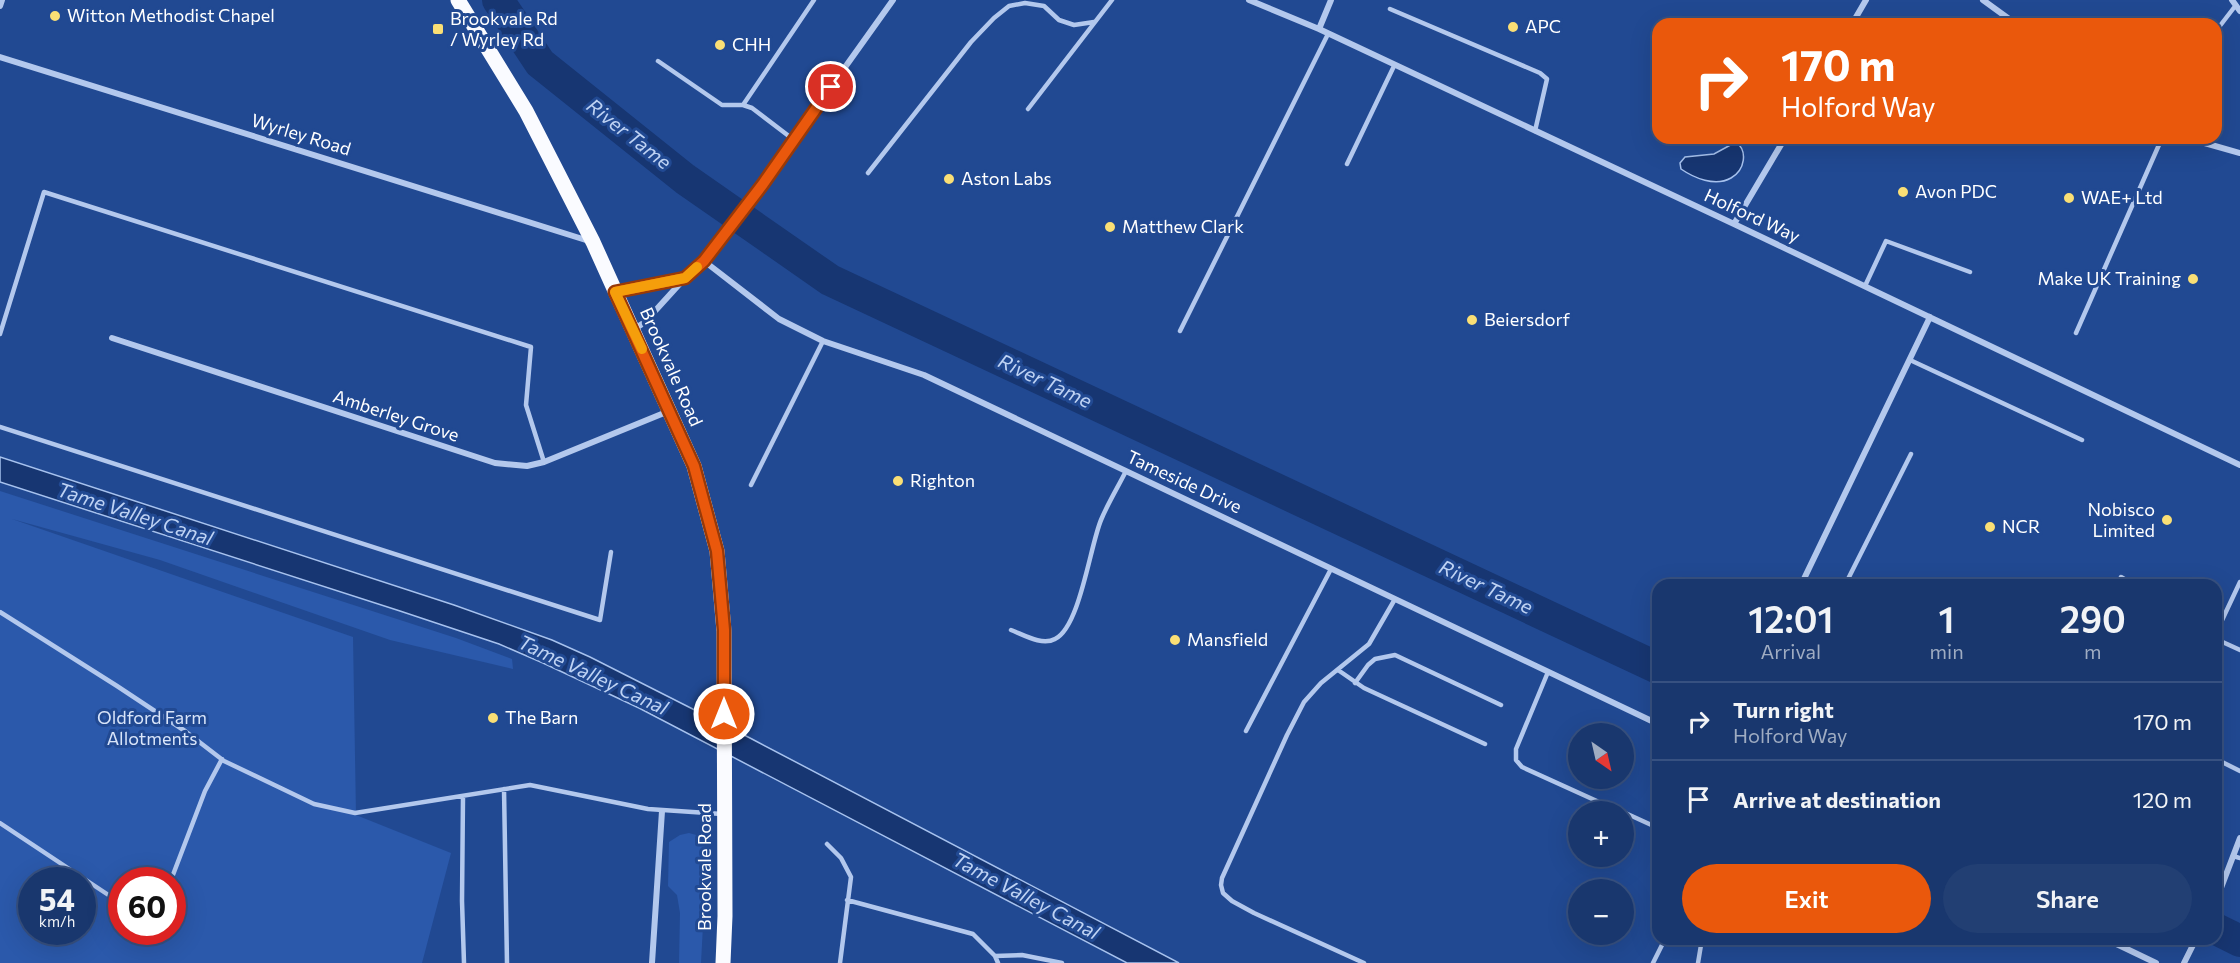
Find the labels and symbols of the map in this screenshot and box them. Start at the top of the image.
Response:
place label: Witton Methodist Chapel [67,4,275,26]
place label: Brookvale Rd / Wyrley Rd [450,7,558,50]
marker: Witton Methodist Chapel [48,9,62,23]
place label: APC [1525,15,1561,37]
marker: APC [1506,20,1520,34]
marker: Brookvale Rd / Wyrley Rd [431,22,445,36]
place label: CHH [732,33,771,55]
marker: CHH [713,38,727,52]
pin [805,61,856,112]
water label: River Tame [583,93,677,174]
street label: Wyrley Road [249,108,354,160]
place label: Aston Labs [961,167,1052,189]
marker: Aston Labs [942,172,956,186]
place label: Avon PDC [1915,180,1997,202]
street label: Holford Way [1701,183,1804,247]
marker: Avon PDC [1896,185,1910,199]
place label: WAE+ Ltd [2081,186,2163,208]
marker: WAE+ Ltd [2062,191,2076,205]
place label: Matthew Clark [1122,215,1244,237]
marker: Matthew Clark [1103,220,1117,234]
place label: Make UK Training [2037,267,2181,289]
marker: Make UK Training [2186,272,2200,286]
street label: Brookvale Road [636,304,708,429]
place label: Beiersdorf [1484,308,1571,330]
marker: Beiersdorf [1465,313,1479,327]
water label: River Tame [995,348,1096,412]
street label: Amberley Grove [331,384,462,446]
street label: Tameside Drive [1123,445,1245,517]
place label: Righton [910,469,975,491]
marker: Righton [891,474,905,488]
water label: Tame Valley Canal [54,477,217,550]
place label: Nobisco Limited [2088,498,2155,541]
marker: Nobisco Limited [2160,513,2174,527]
place label: NCR [2002,515,2040,537]
marker: NCR [1983,520,1997,534]
water label: River Tame [1436,554,1537,618]
place label: Mansfield [1187,628,1268,650]
water label: Tame Valley Canal [515,629,673,720]
marker: Mansfield [1168,633,1182,647]
position arrow [692,682,756,746]
park label: Oldford Farm Allotments [97,706,207,749]
place label: The Barn [505,706,578,728]
marker: The Barn [486,711,500,725]
north arrow [1568,723,1634,789]
street label: Brookvale Road [693,803,715,931]
water label: Tame Valley Canal [949,846,1105,944]
speed limit sign: 60 [108,867,186,945]

